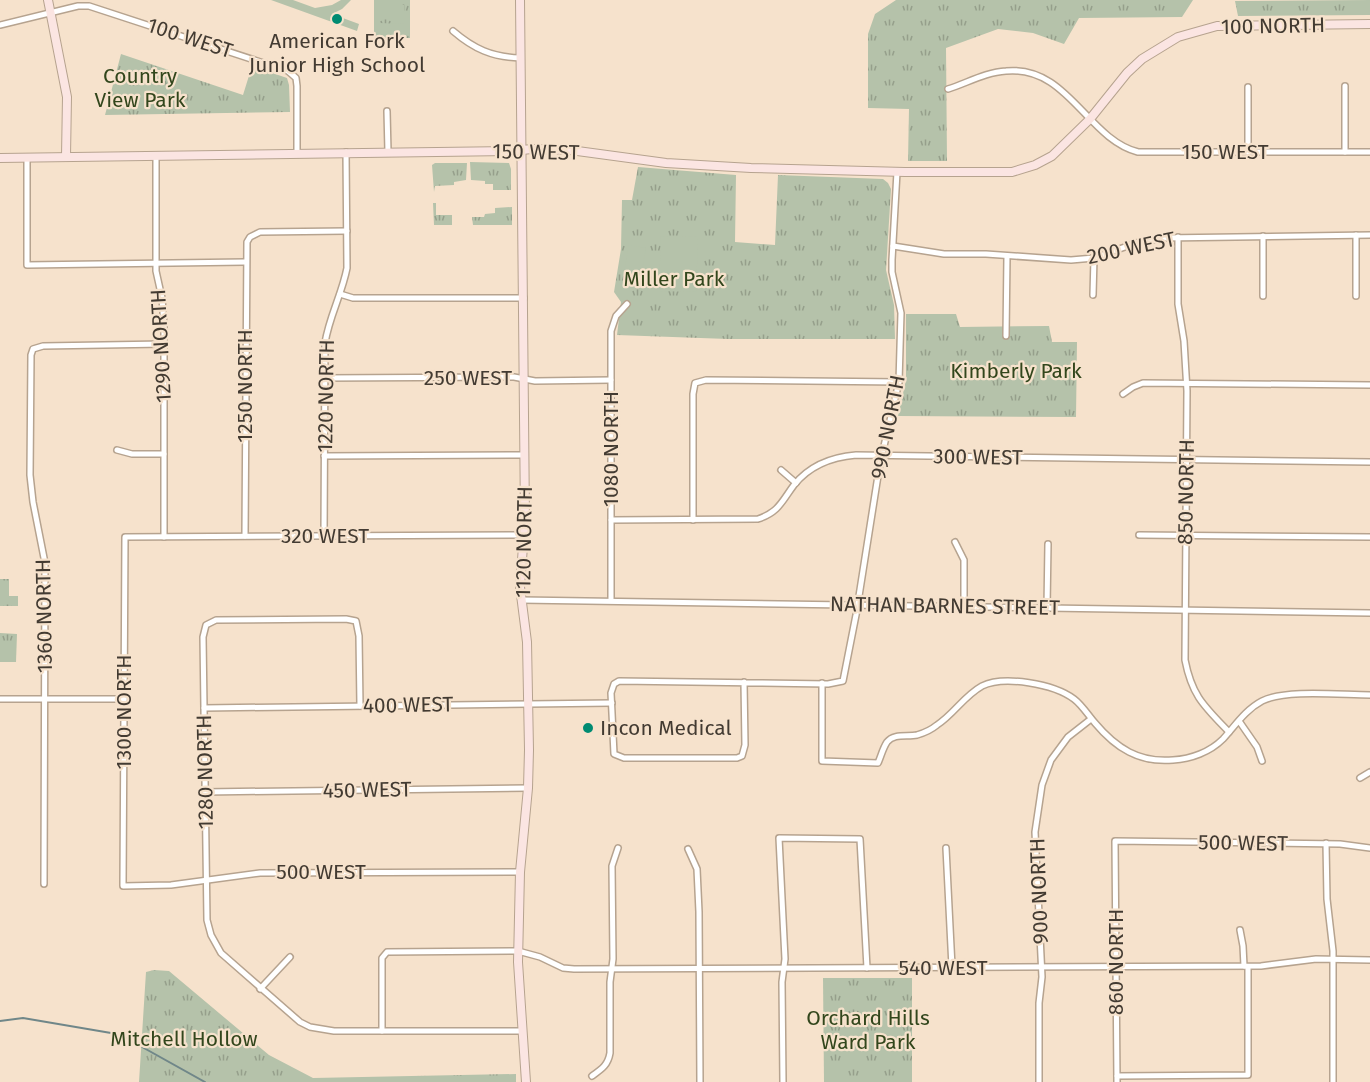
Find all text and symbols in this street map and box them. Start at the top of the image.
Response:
street label: 100 WEST [144,12,236,64]
marker: American Fork Junior High School [330,12,344,26]
street label: 100 NORTH [1221,12,1325,40]
place label: American Fork Junior High School [249,28,425,78]
park label: Country View Park [95,63,186,113]
street label: 150 WEST [492,138,580,166]
street label: 150 WEST [1181,139,1269,165]
street label: 200 WEST [1084,226,1178,270]
park label: Miller Park [624,266,725,292]
street label: 1290 NORTH [145,288,177,404]
street label: 1250 NORTH [232,329,258,443]
street label: 1220 NORTH [312,339,340,453]
park label: Kimberly Park [950,358,1082,384]
street label: 250 WEST [424,365,512,391]
street label: 990 NORTH [865,373,911,481]
street label: 1080 NORTH [598,391,624,507]
street label: 850 NORTH [1172,439,1200,545]
street label: 300 WEST [933,443,1023,471]
street label: 1120 NORTH [510,486,538,598]
street label: 320 WEST [281,523,369,549]
street label: 1360 NORTH [30,559,58,673]
street label: NATHAN BARNES STREET [830,591,1060,621]
street label: 1300 NORTH [111,655,137,769]
street label: 400 WEST [363,691,454,719]
street label: 1280 NORTH [191,714,219,830]
place label: Incon Medical [600,715,732,741]
marker: Incon Medical [581,721,595,735]
street label: 450 WEST [322,776,412,804]
street label: 500 WEST [1198,829,1288,857]
street label: 900 NORTH [1024,837,1054,945]
street label: 500 WEST [276,859,366,885]
street label: 860 NORTH [1103,909,1129,1015]
street label: 540 WEST [898,955,988,981]
park label: Orchard Hills Ward Park [806,1005,930,1055]
park label: Mitchell Hollow [110,1026,258,1052]

